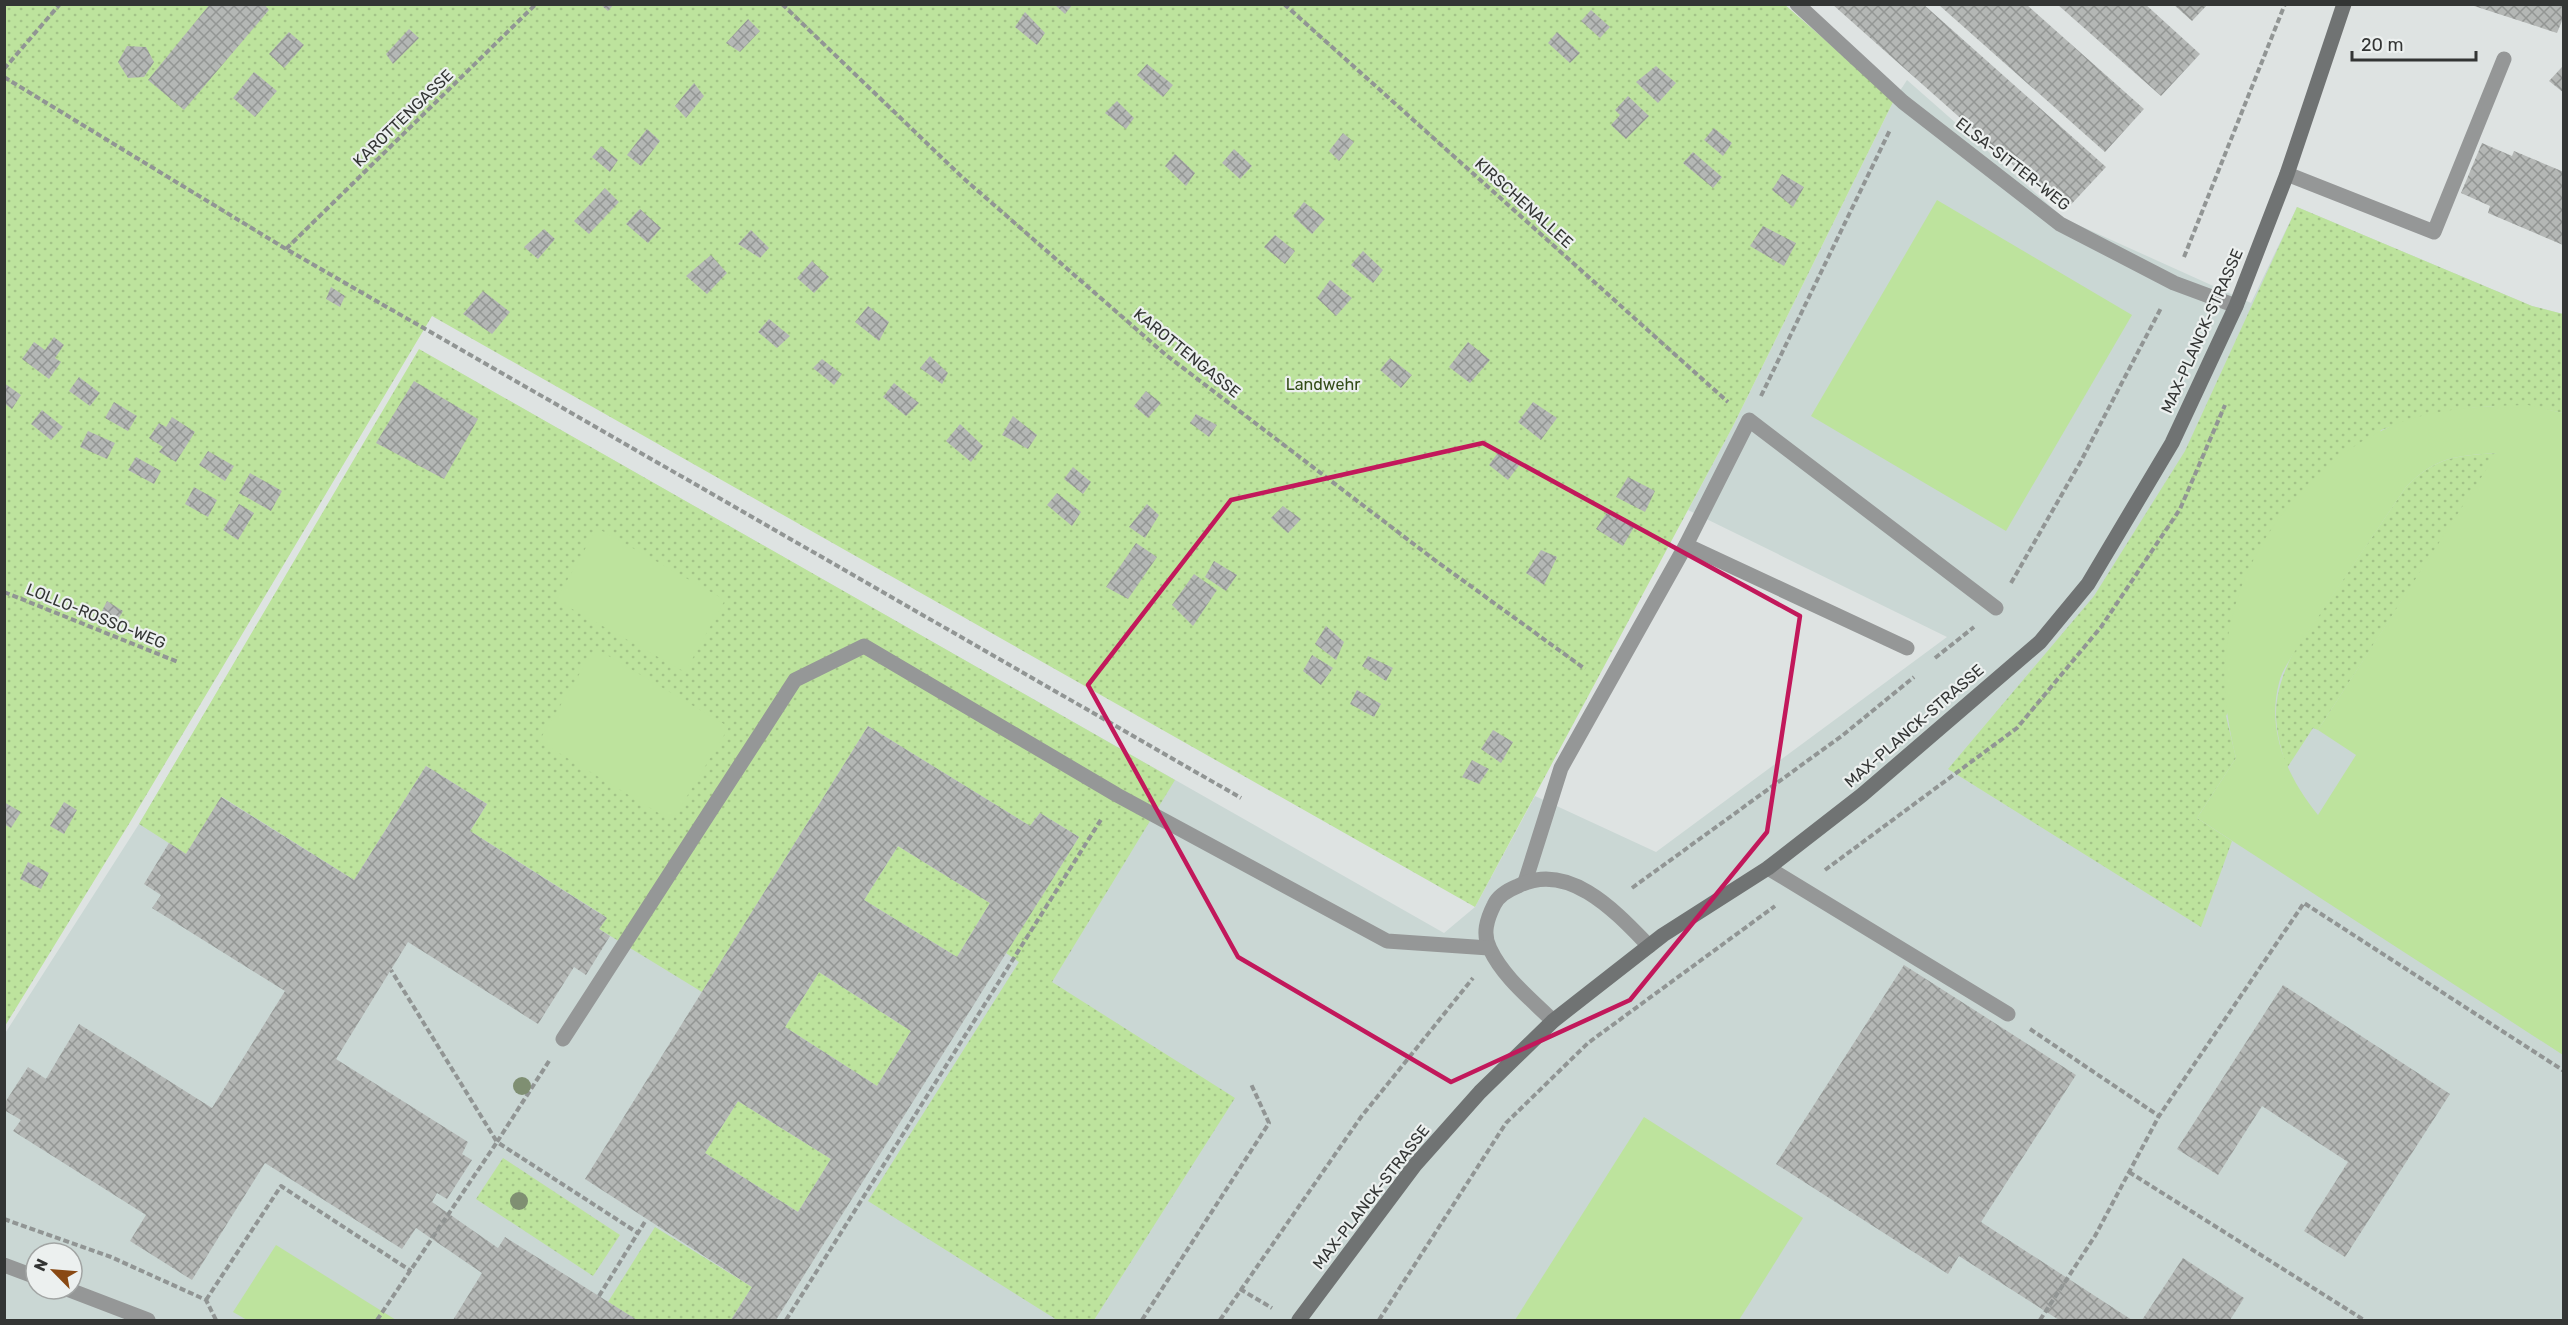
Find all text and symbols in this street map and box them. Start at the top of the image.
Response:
scale bar [2352,24,2476,62]
text: 20 m [2361,34,2403,56]
street label: KAROTTENGASSE [349,65,457,171]
street label: ELSA-SITTER-WEG [1952,113,2074,215]
street label: KIRSCHENALLEE [1471,154,1577,252]
street label: MAX-PLANCK-STRASSE [2157,246,2247,416]
street label: KAROTTENGASSE [1130,304,1244,402]
park label: Landwehr [1286,375,1360,394]
street label: LOLLO-ROSSO-WEG [23,579,169,653]
street label: MAX-PLANCK-STRASSE [1841,660,1987,792]
street label: MAX-PLANCK-STRASSE [1309,1121,1433,1273]
north arrow [24,1241,84,1301]
text: N [30,1256,52,1274]

